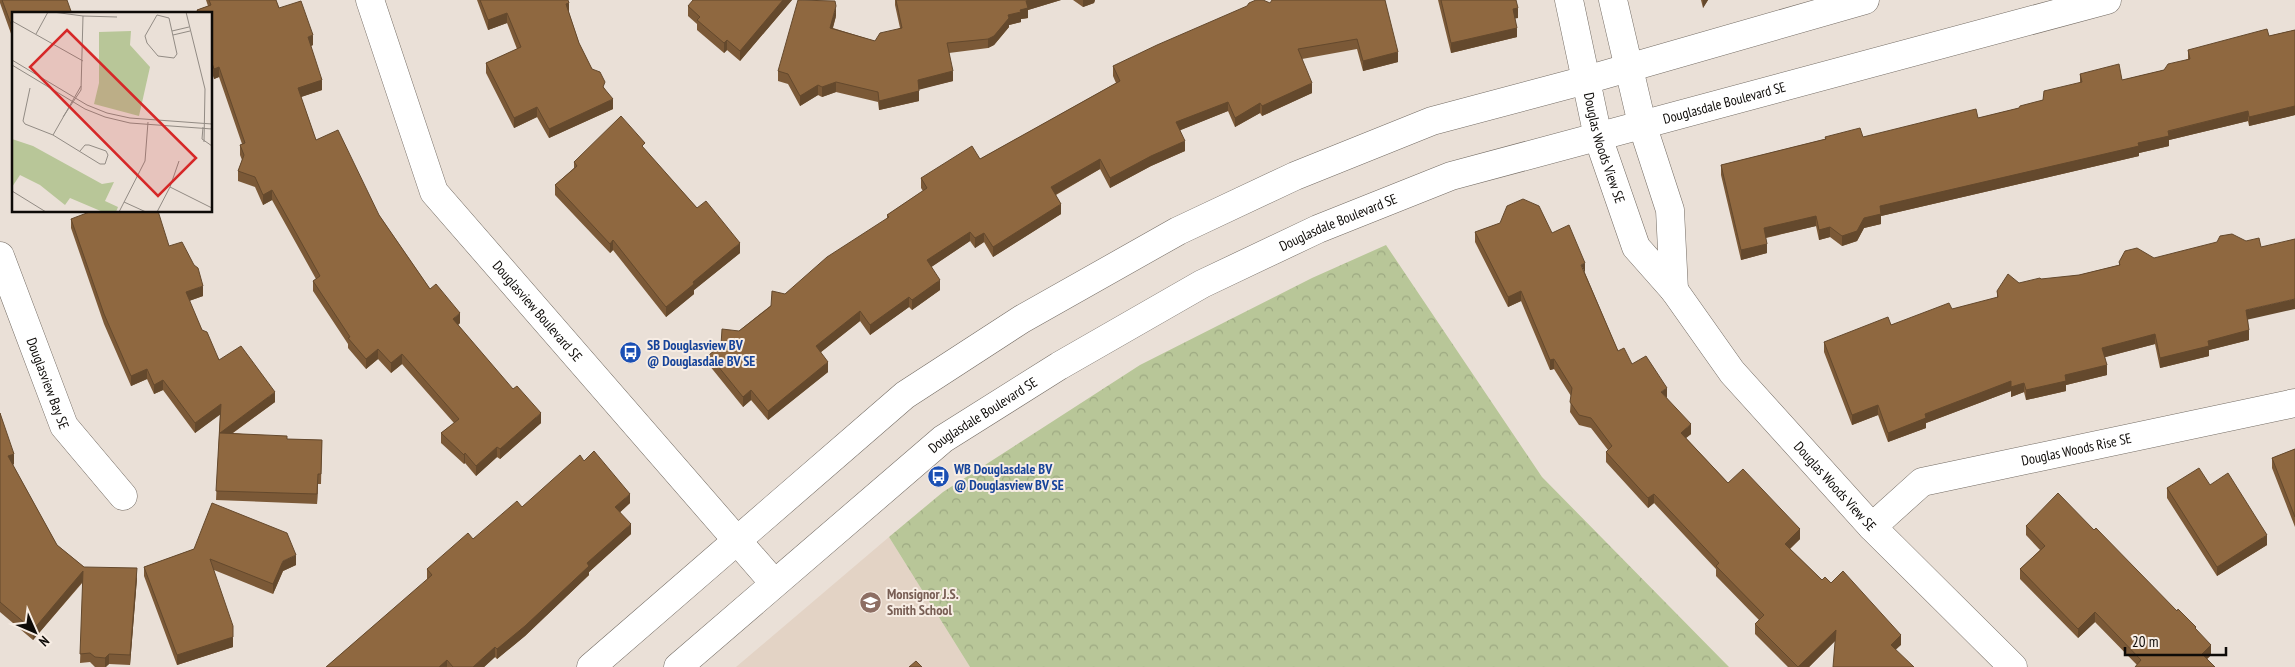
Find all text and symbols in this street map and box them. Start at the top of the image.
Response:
inset map [12,12,212,212]
street label: Douglasdale Boulevard SE [1661,78,1788,128]
street label: Douglas Woods View SE [1580,91,1629,205]
street label: Douglasdale Boulevard SE [1276,189,1400,255]
street label: Douglasview Boulevard SE [489,257,586,365]
street label: Douglasview Bay SE [23,335,73,432]
place label: SB Douglasview BV @ Douglasdale BV SE [647,336,755,370]
bus stop icon: SB Douglasview BV @ Douglasdale BV SE [619,341,643,365]
street label: Douglasdale Boulevard SE [924,373,1041,457]
street label: Douglas Woods Rise SE [2020,429,2133,470]
street label: Douglas Woods View SE [1790,438,1880,535]
place label: WB Douglasdale BV @ Douglasview BV SE [953,460,1064,494]
bus stop icon: WB Douglasdale BV @ Douglasview BV SE [926,465,950,489]
place label: Monsignor J.S. Smith School [887,585,959,619]
school or university icon: Monsignor J.S. Smith School [859,590,883,614]
north arrow [10,607,60,657]
scale bar [2125,624,2226,656]
text: N [35,632,53,650]
text: 20 m [2132,632,2158,651]

